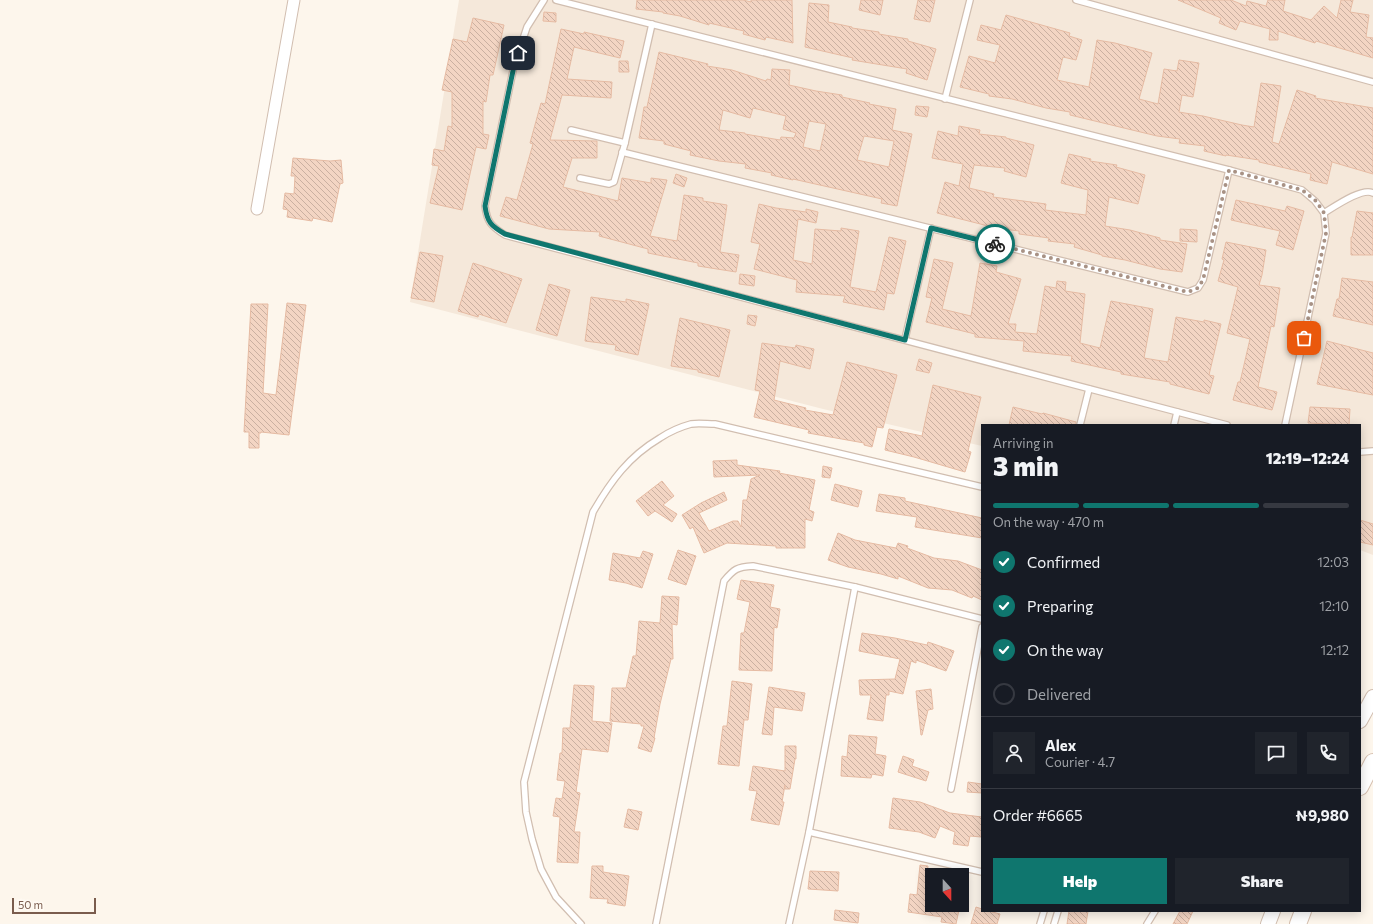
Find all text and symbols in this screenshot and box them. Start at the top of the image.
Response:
pin [501,36,535,70]
icon: home [507,42,529,64]
courier [975,224,1015,264]
icon: bike [984,233,1006,255]
pin [1287,321,1321,355]
icon: bag [1293,327,1315,349]
text: Arriving in [993,435,1053,451]
text: 12:19–12:24 [1266,449,1349,467]
text: 3 min [993,450,1059,481]
text: On the way · 470 m [993,514,1104,530]
icon: check [993,551,1015,573]
text: Confirmed [1027,553,1100,571]
text: 12:03 [1317,554,1349,570]
icon: check [993,595,1015,617]
text: Preparing [1027,597,1093,615]
text: 12:10 [1319,598,1349,614]
icon: check [993,639,1015,661]
text: On the way [1027,641,1104,659]
text: 12:12 [1320,642,1349,658]
text: Delivered [1027,685,1091,703]
button: person [993,732,1035,774]
button: chat [1255,732,1297,774]
button: phone [1307,732,1349,774]
text: Alex [1045,736,1076,754]
text: Courier · 4.7 [1045,754,1115,770]
text: Order #6665 [993,806,1083,824]
text: ₦9,980 [1295,806,1349,824]
button: Help [993,858,1167,904]
button: Share [1175,858,1349,904]
north arrow [925,868,969,912]
map controls [925,868,969,912]
scale bar [12,896,96,915]
text: 50 m [18,898,43,911]

